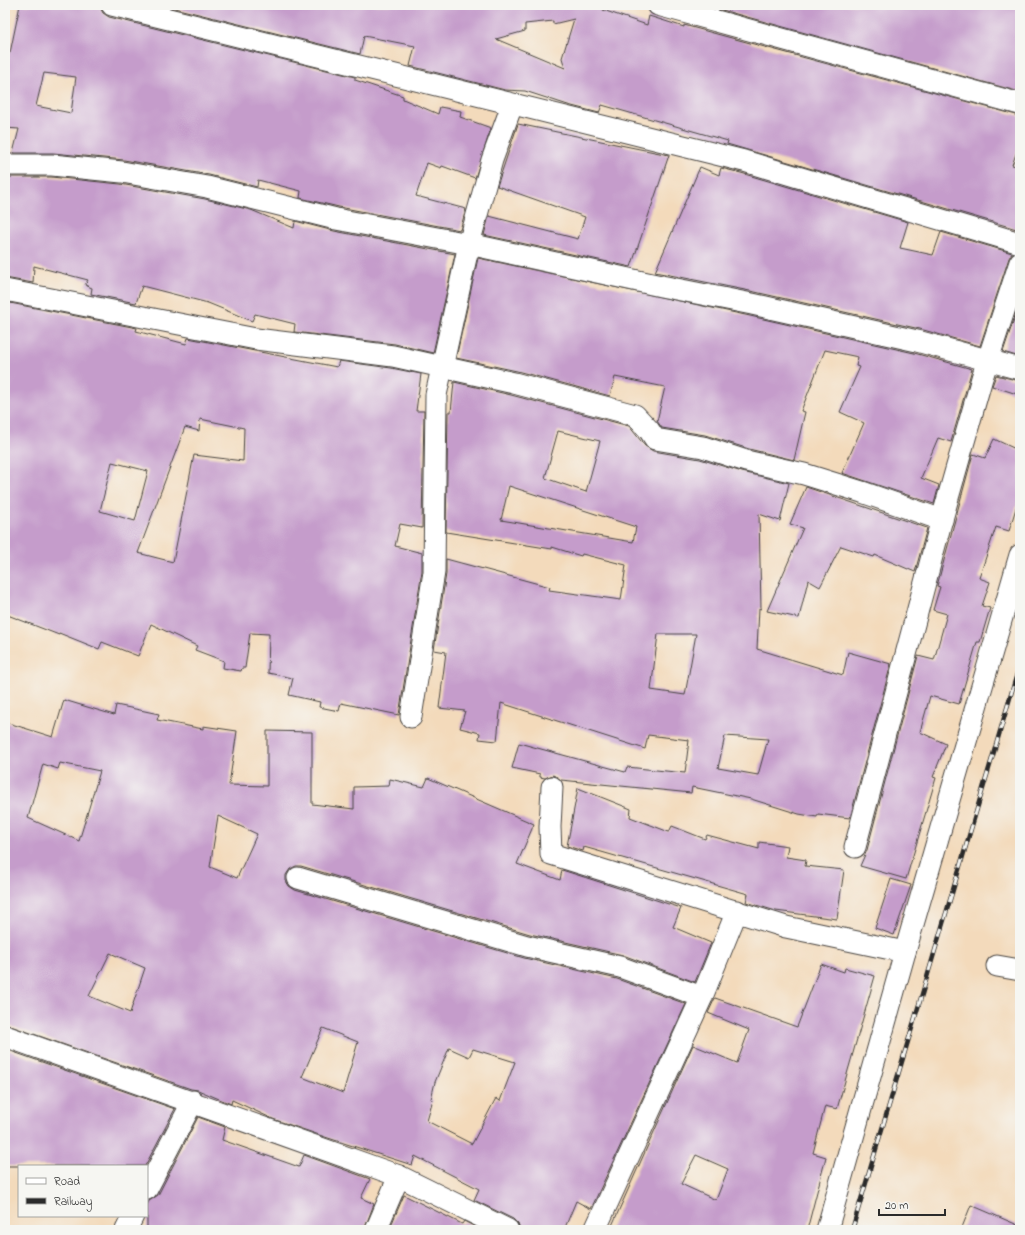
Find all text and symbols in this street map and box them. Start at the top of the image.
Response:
legend [18,1165,148,1217]
text: Road [54,1173,80,1191]
scale bar [879,1191,945,1217]
text: Railway [54,1193,93,1212]
text: 20 m [885,1197,908,1215]

